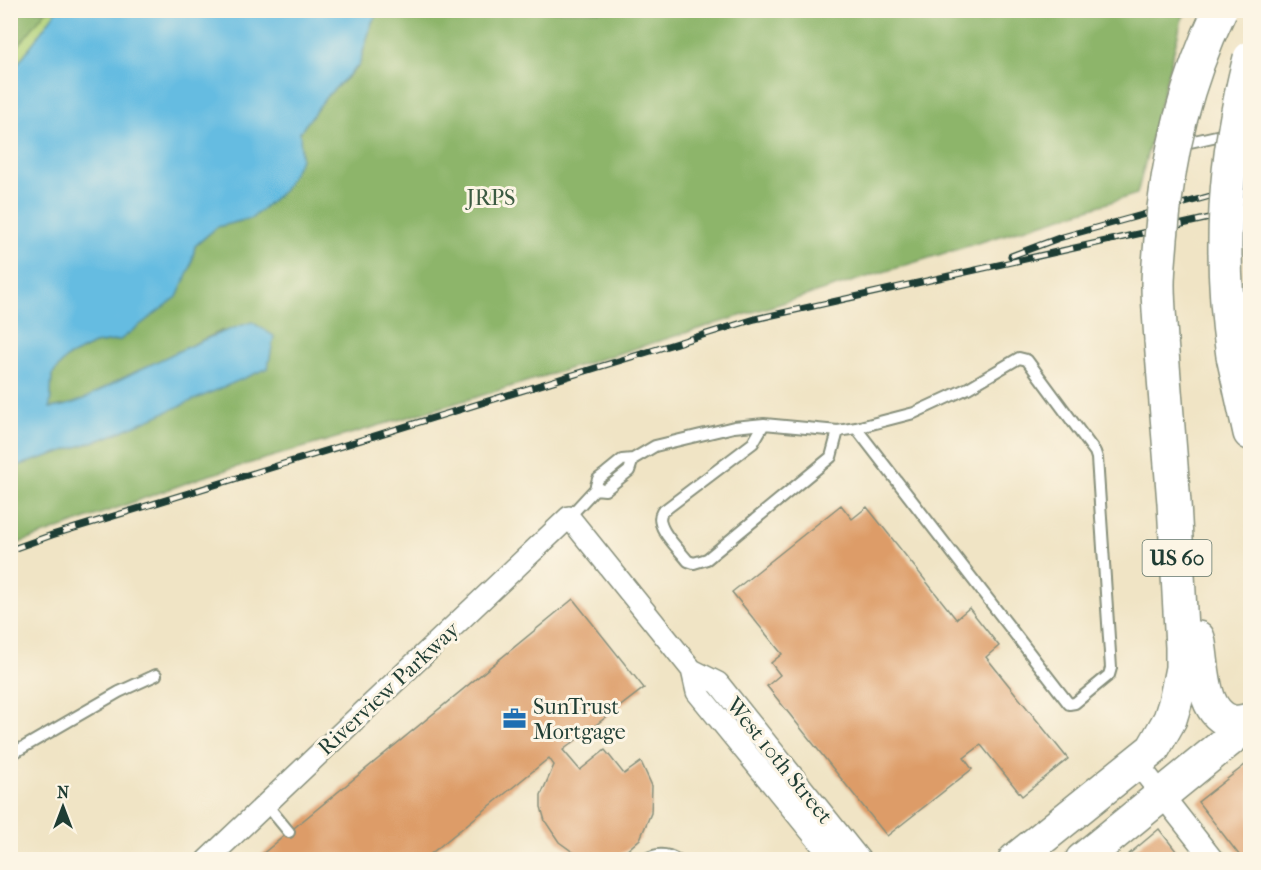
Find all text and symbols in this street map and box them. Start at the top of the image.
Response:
park label: JRPS [465,185,515,211]
road number: US 60 [1142,540,1212,576]
street label: Riverview Parkway [313,616,466,761]
street label: West 10th Street [720,692,838,829]
place label: SunTrust Mortgage [533,694,626,745]
office icon: SunTrust Mortgage [502,706,528,732]
north arrow [33,777,93,837]
text: N [57,783,70,802]

